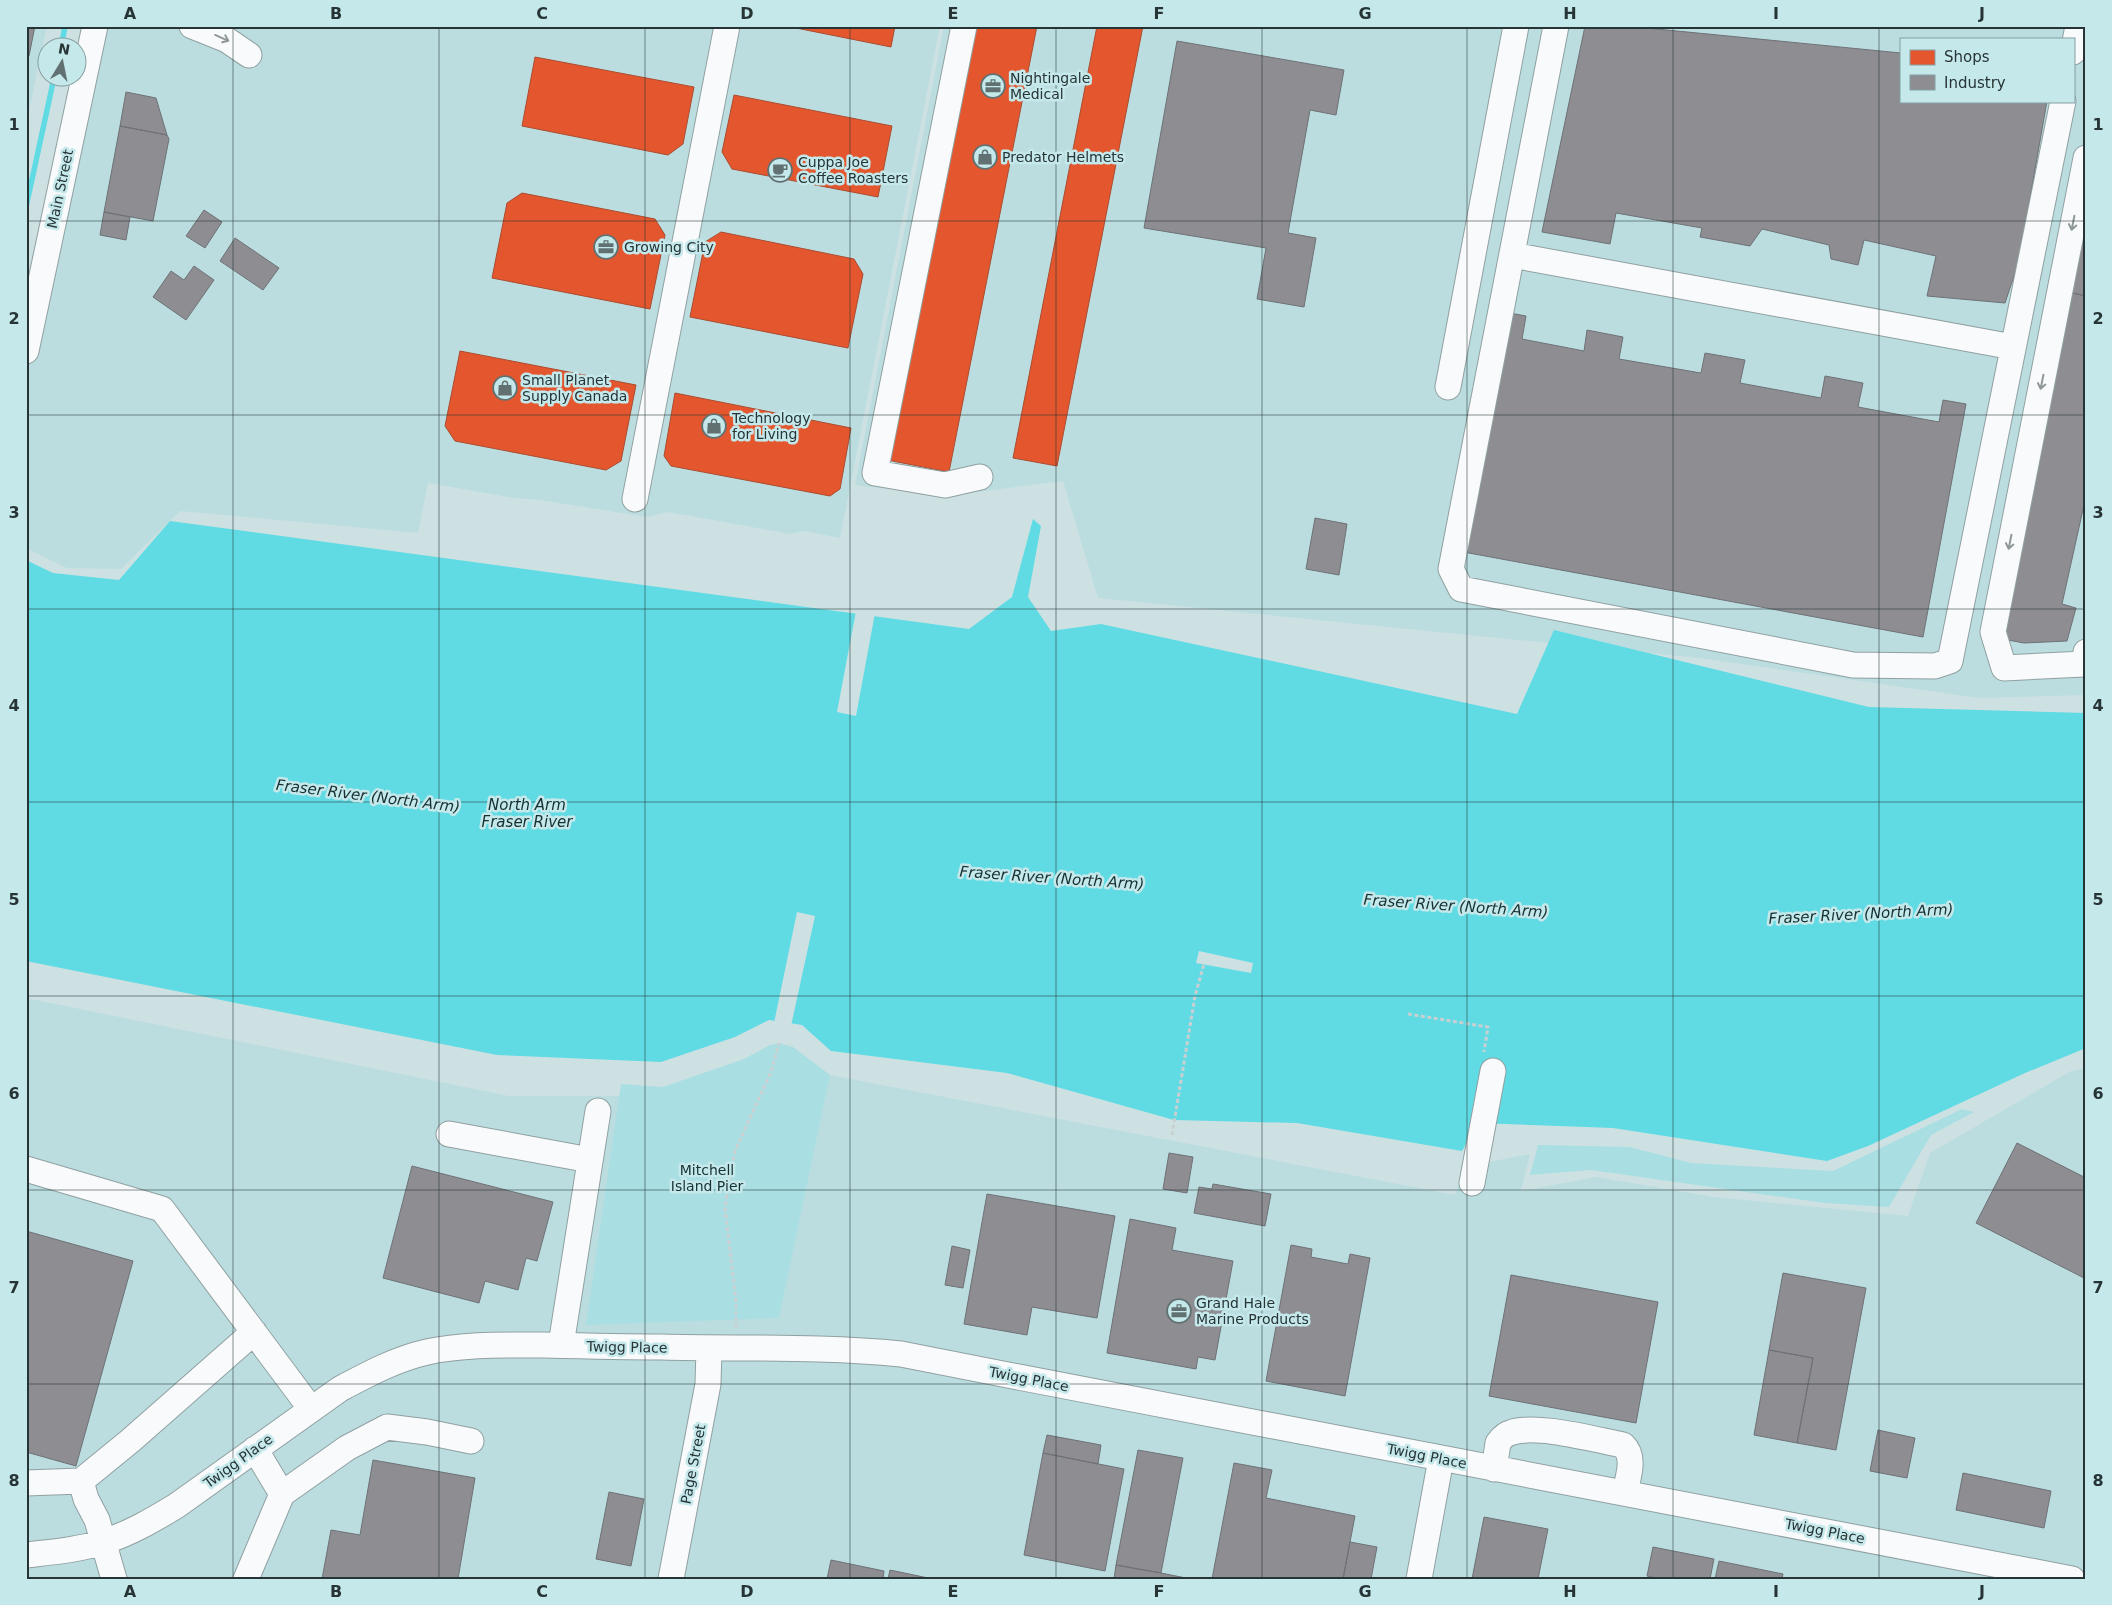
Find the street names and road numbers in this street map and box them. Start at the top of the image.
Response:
street label: Main Street [44,148,76,230]
street label: Twigg Place [585,1338,668,1356]
street label: Twigg Place [987,1363,1070,1395]
street label: Page Street [677,1422,709,1505]
street label: Twigg Place [200,1431,275,1492]
street label: Twigg Place [1385,1440,1468,1472]
street label: Twigg Place [1783,1515,1866,1547]

